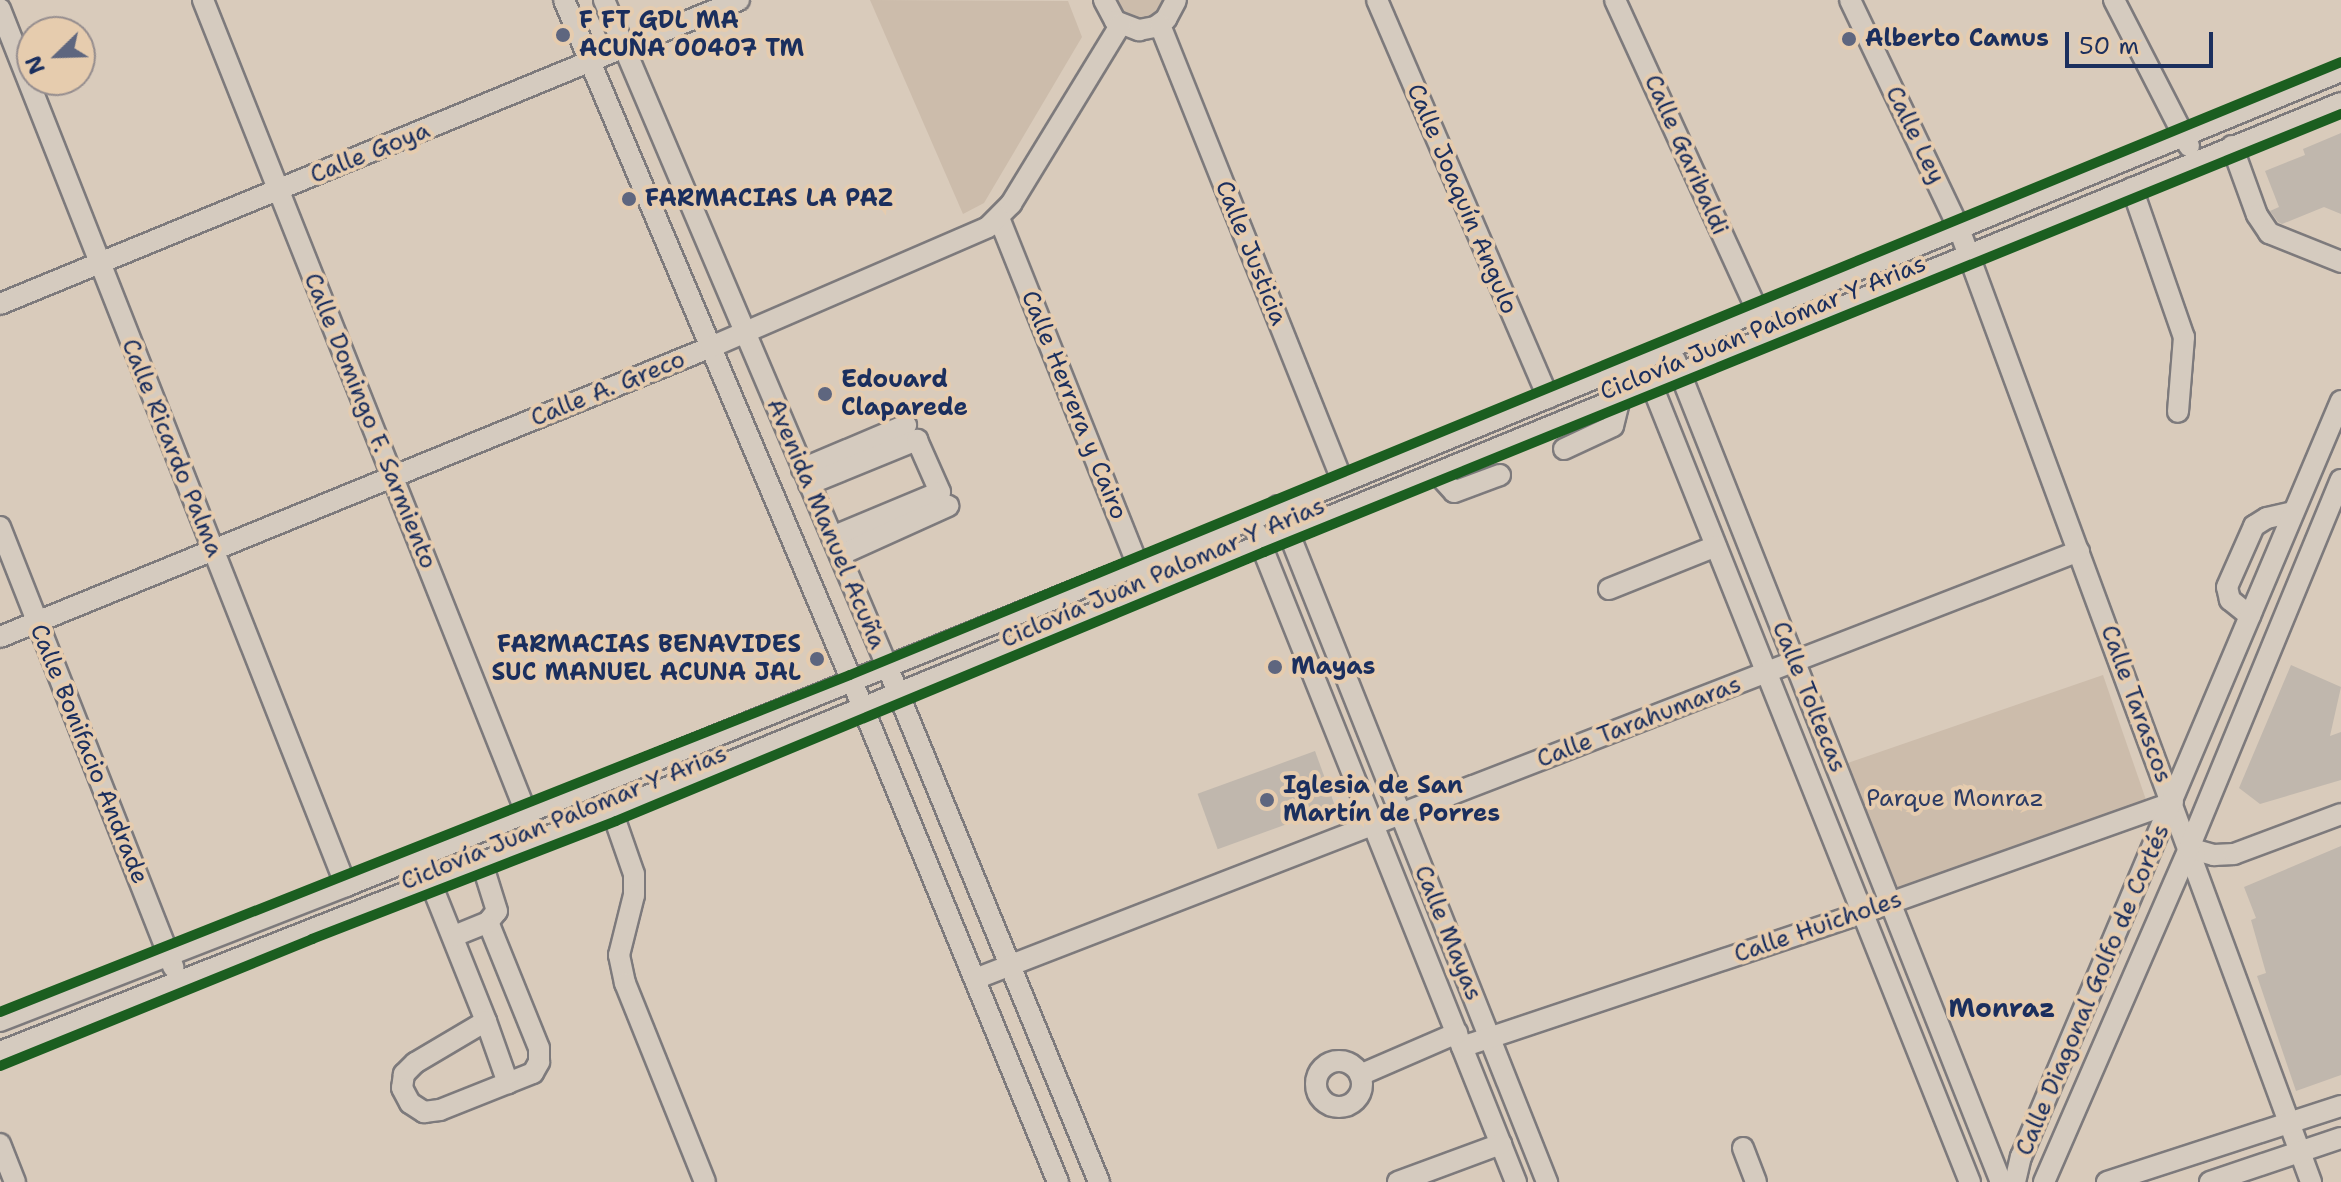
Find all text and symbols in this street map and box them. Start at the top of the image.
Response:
place label: F FT GDL MA ACUÑA 00407 TM [579,7,804,63]
north arrow [16,16,96,96]
scale bar [2069,16,2217,66]
place label: Alberto Camus [1865,25,2049,53]
marker: F FT GDL MA ACUÑA 00407 TM [554,26,572,44]
marker: Alberto Camus [1840,30,1858,48]
text: 50 m [2079,30,2139,62]
text: N [19,51,52,78]
street label: Calle Garibaldi [1638,70,1734,240]
street label: Calle Joaquín Angulo [1400,79,1524,319]
street label: Calle Ley [1879,81,1951,189]
street label: Calle Goya [306,116,434,190]
street label: Calle Justicia [1209,176,1293,330]
place label: FARMACIAS LA PAZ [645,185,893,213]
marker: FARMACIAS LA PAZ [620,190,638,208]
street label: Ciclovía Juan Palomar Y Arias [1596,249,1930,407]
street label: Calle Domingo F. Sarmiento [297,269,443,573]
street label: Calle Herrera y Cairo [1015,286,1133,524]
street label: Calle Ricardo Palma [115,335,229,561]
street label: Calle A. Greco [527,345,689,433]
place label: Edouard Claparede [841,366,968,422]
marker: Edouard Claparede [816,385,834,403]
street label: Avenida Manuel Acuña [760,394,892,654]
street label: Ciclovía Juan Palomar Y Arias [997,492,1329,654]
street label: Calle Toltecas [1766,617,1852,777]
street label: Calle Bonifacio Andrade [24,620,154,888]
street label: Calle Tarascos [2094,621,2178,787]
place label: FARMACIAS BENAVIDES SUC MANUEL ACUNA JAL [491,631,801,687]
marker: FARMACIAS BENAVIDES SUC MANUEL ACUNA JAL [808,650,826,668]
place label: Mayas [1291,653,1375,681]
marker: Mayas [1266,658,1284,676]
street label: Calle Tarahumaras [1533,670,1745,774]
street label: Ciclovía Juan Palomar Y Arias [397,739,731,897]
place label: Iglesia de San Martín de Porres [1283,772,1500,828]
park label: Parque Monraz [1866,785,2044,813]
marker: Iglesia de San Martín de Porres [1258,791,1276,809]
street label: Calle Diagonal Golfo de Cortés [2010,820,2176,1160]
street label: Calle Mayas [1408,861,1488,1005]
street label: Calle Huicholes [1730,885,1906,969]
district label: Monraz [1949,992,2055,1024]

